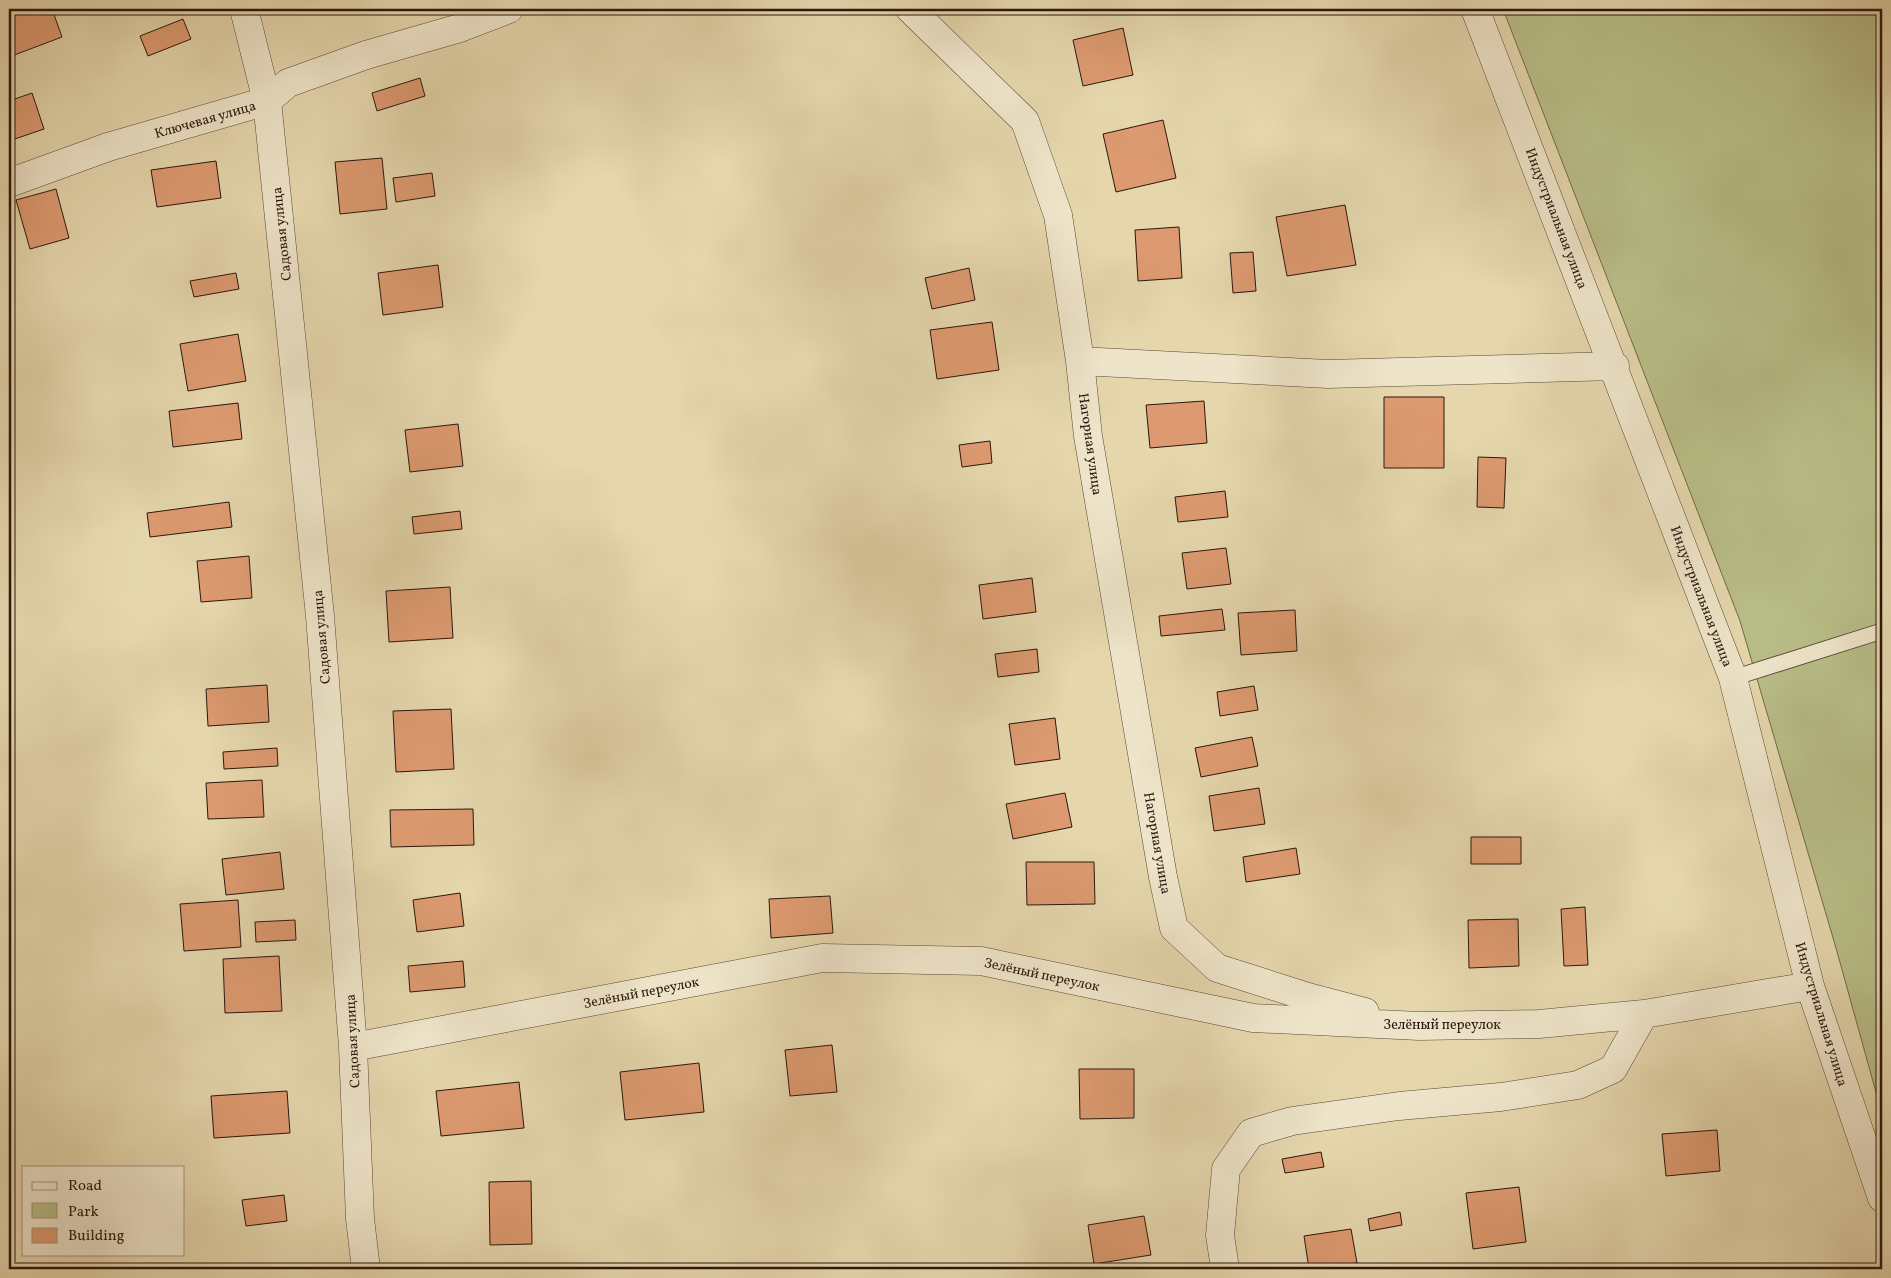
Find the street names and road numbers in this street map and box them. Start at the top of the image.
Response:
street label: Ключевая улица [153,97,258,144]
street label: Индустриальная улица [1520,145,1591,292]
street label: Садовая улица [268,186,297,282]
street label: Нагорная улица [1073,392,1106,497]
street label: Индустриальная улица [1665,523,1736,670]
street label: Садовая улица [309,589,336,685]
street label: Нагорная улица [1138,791,1175,896]
street label: Индустриальная улица [1790,940,1852,1089]
street label: Зелёный переулок [982,954,1102,997]
street label: Зелёный переулок [582,973,701,1014]
street label: Садовая улица [342,993,365,1088]
street label: Зелёный переулок [1383,1016,1501,1035]

